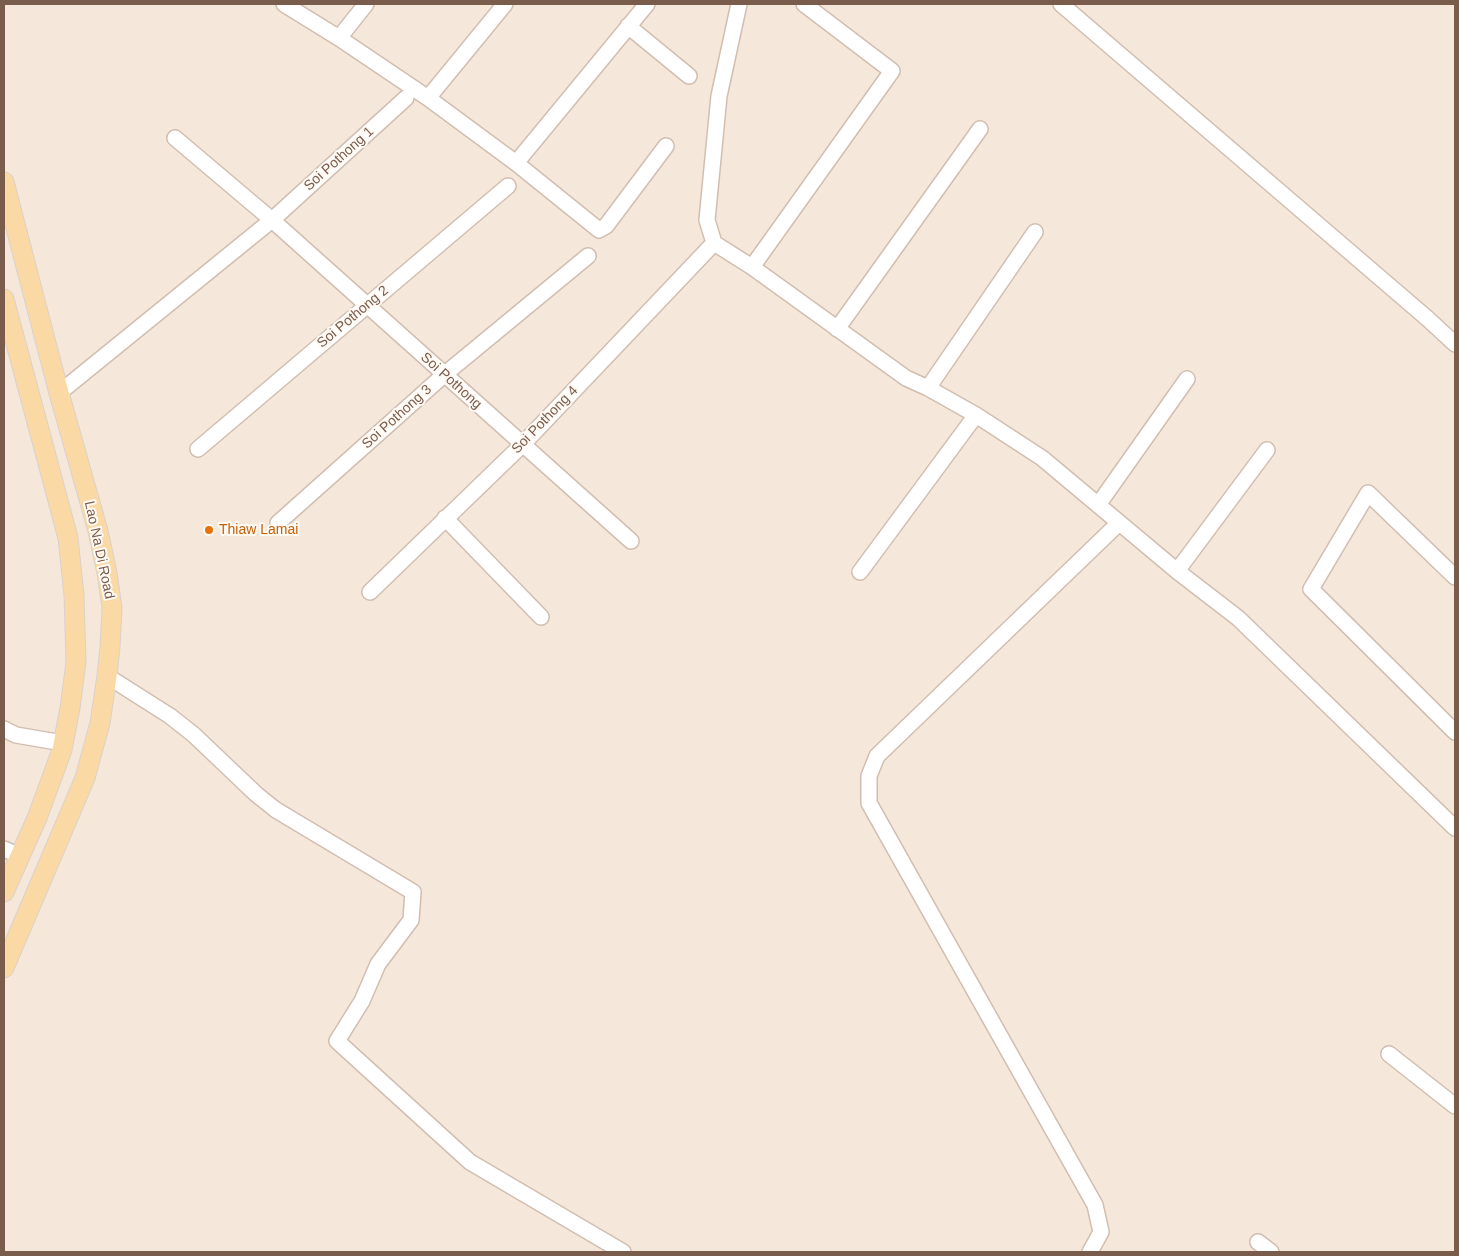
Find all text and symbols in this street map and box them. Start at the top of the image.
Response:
street label: Soi Pothong 1 [301,123,377,195]
street label: Soi Pothong 2 [314,282,392,352]
street label: Soi Pothong [417,349,485,413]
street label: Soi Pothong 3 [359,381,435,453]
street label: Soi Pothong 4 [508,383,582,457]
street label: Lao Na Di Road [80,500,118,600]
place label: Thiaw Lamai [219,522,298,538]
marker: Thiaw Lamai [203,524,215,536]

